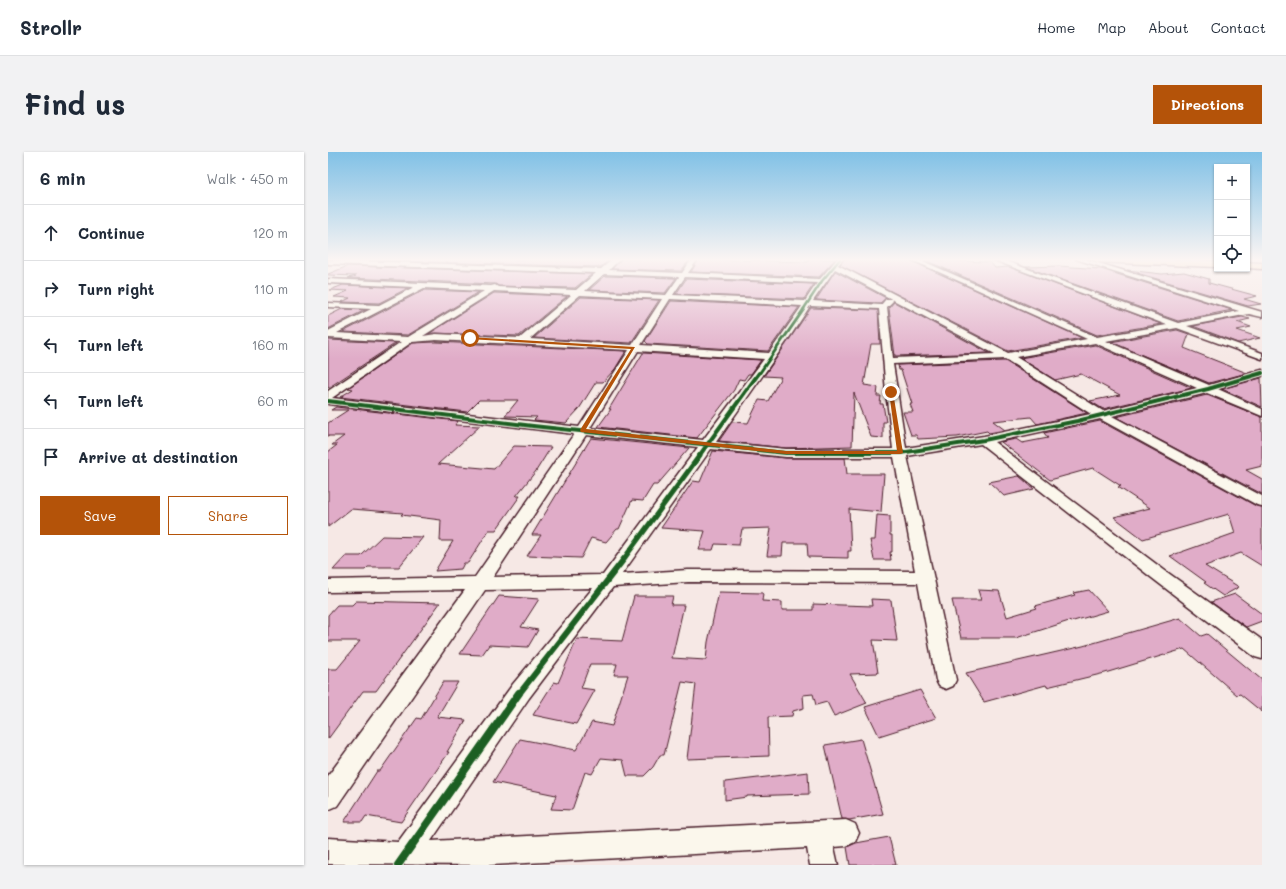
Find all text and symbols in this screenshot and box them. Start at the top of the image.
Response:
text: Strollr [20,15,82,40]
text: Home [1037,18,1075,37]
text: Map [1097,18,1126,37]
text: About [1148,18,1189,37]
text: Contact [1211,18,1266,37]
button: Directions [1153,85,1262,124]
text: Find us [24,86,125,122]
map controls [1214,164,1250,272]
button: + [1214,164,1250,200]
text: 6 min [40,167,85,189]
text: Walk · 450 m [207,170,288,187]
button: − [1214,200,1250,236]
icon: ahead [40,222,62,244]
text: Continue [78,223,145,243]
text: 120 m [252,224,288,241]
button: locate [1214,236,1250,272]
icon: right [40,278,62,300]
text: Turn right [78,279,155,299]
text: 110 m [254,280,288,297]
route start [461,329,479,347]
icon: left [40,334,62,356]
text: Turn left [78,335,143,355]
text: 160 m [252,336,288,353]
route end [882,383,900,401]
icon: left [40,390,62,412]
text: Turn left [78,391,143,411]
text: 60 m [258,392,288,409]
icon: arrive [40,446,62,468]
text: Arrive at destination [78,447,238,467]
button: Save [40,496,160,535]
button: Share [168,496,288,535]

